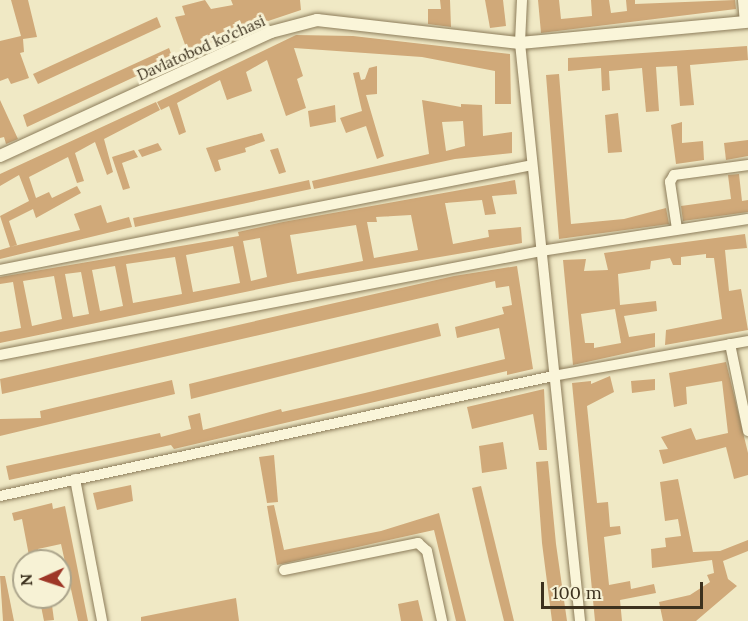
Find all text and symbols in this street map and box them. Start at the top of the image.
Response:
street label: Davlatobod ko'chasi [134,12,268,84]
north arrow [12,549,72,609]
scale bar [544,570,706,608]
text: N [16,573,36,587]
text: 100 m [552,581,602,604]

